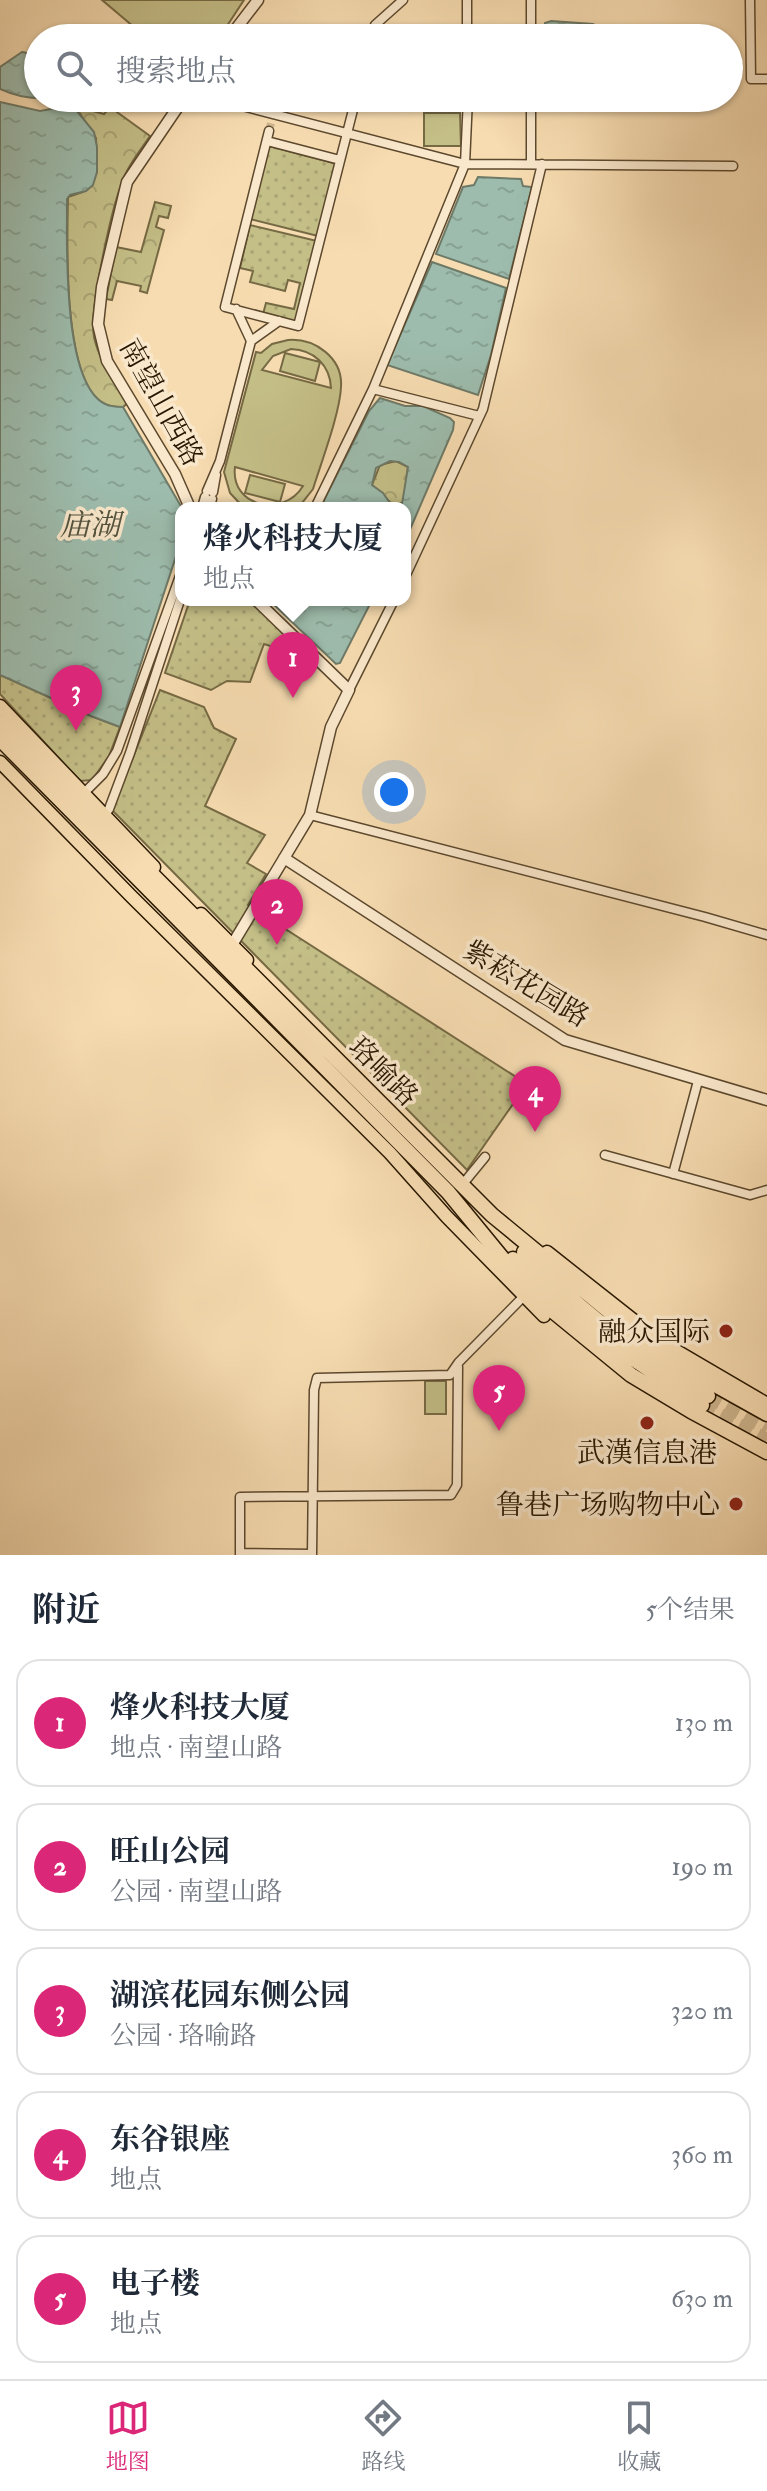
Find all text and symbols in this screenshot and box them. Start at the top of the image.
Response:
search box [24,24,743,112]
icon: search [52,46,96,90]
text: 搜索地点 [116,53,236,90]
street label: 南望山西路 [111,333,210,472]
popup [175,502,411,606]
water label: 庙湖 [60,507,125,544]
text: 烽火科技大厦 [203,520,383,557]
text: 地点 [203,563,255,595]
pin: 1 [267,632,319,698]
pin: 3 [50,665,102,731]
your location [374,772,414,812]
pin: 2 [251,879,303,945]
street label: 紫菘花园路 [457,933,595,1035]
street label: 珞喻路 [341,1030,425,1114]
pin: 4 [509,1066,561,1132]
place label: 融众国际 [598,1315,710,1350]
marker: 融众国际 [717,1322,735,1340]
pin: 5 [473,1365,525,1431]
marker: 武漢信息港 [638,1414,656,1432]
place label: 武漢信息港 [577,1436,717,1471]
place label: 鲁巷广场购物中心 [496,1488,720,1523]
marker: 鲁巷广场购物中心 [727,1495,745,1513]
text: 附近 [32,1589,100,1632]
text: 5个结果 [646,1594,735,1626]
text: 烽火科技大厦 [110,1689,290,1726]
text: 1 [55,1707,65,1739]
text: 130 m [675,1707,733,1739]
text: 地点 · 南望山路 [110,1732,282,1764]
text: 旺山公园 [110,1833,230,1870]
text: 2 [53,1851,67,1883]
text: 190 m [672,1851,733,1883]
text: 公园 · 南望山路 [110,1876,282,1908]
text: 湖滨花园东侧公园 [110,1977,350,2014]
text: 3 [55,1995,65,2027]
text: 320 m [671,1995,733,2027]
text: 公园 · 珞喻路 [110,2020,256,2052]
text: 东谷银座 [110,2121,230,2158]
text: 4 [53,2139,67,2171]
text: 360 m [671,2139,733,2171]
text: 地点 [110,2164,162,2196]
text: 电子楼 [110,2265,200,2302]
text: 5 [54,2283,66,2315]
text: 630 m [671,2283,733,2315]
text: 地点 [110,2308,162,2340]
tab: 地图 [106,2396,150,2476]
tab: 路线 [361,2396,405,2476]
tab: 收藏 [617,2396,661,2476]

